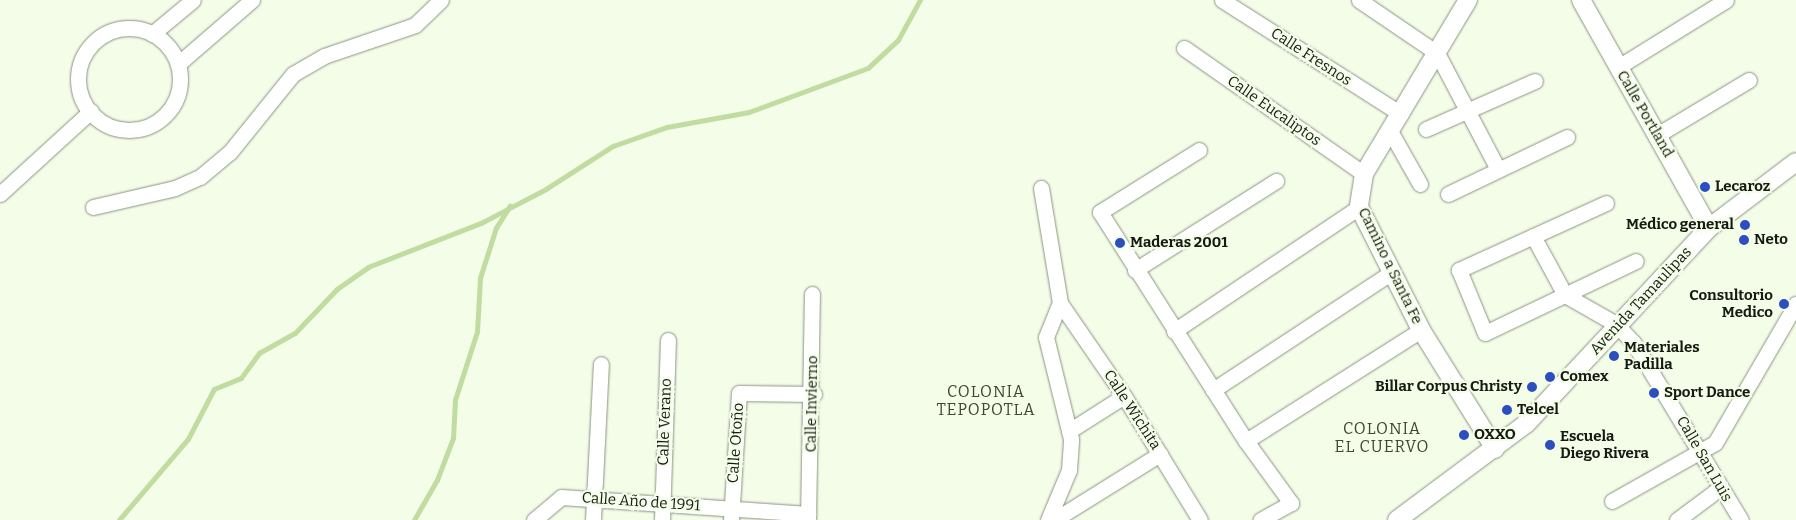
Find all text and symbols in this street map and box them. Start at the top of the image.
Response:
street label: Calle Fresnos [1267,24,1355,90]
street label: Calle Portland [1613,67,1677,161]
street label: Calle Eucaliptos [1224,72,1324,150]
place label: Lecaroz [1715,178,1770,196]
marker: Lecaroz [1699,181,1711,193]
street label: Camino a Santa Fe [1354,205,1426,327]
place label: Médico general [1626,216,1734,234]
marker: Médico general [1738,218,1752,232]
place label: Neto [1754,231,1788,249]
place label: Maderas 2001 [1130,234,1228,252]
marker: Neto [1738,234,1750,246]
marker: Maderas 2001 [1114,237,1126,249]
street label: Avenida Tamaulipas [1586,243,1696,359]
place label: Consultorio Medico [1689,286,1773,321]
marker: Consultorio Medico [1777,297,1791,311]
place label: Materiales Padilla [1624,338,1700,373]
marker: Materiales Padilla [1608,350,1620,362]
street label: Calle Invierno [802,355,822,453]
street label: Calle Wichita [1100,367,1164,453]
place label: Comex [1560,368,1608,386]
marker: Comex [1544,371,1556,383]
street label: Calle Verano [654,378,676,466]
place label: Billar Corpus Christy [1375,378,1522,396]
marker: Billar Corpus Christy [1526,381,1538,393]
district label: COLONIA TEPOPOTLA [935,382,1037,420]
place label: Sport Dance [1664,384,1750,402]
marker: Sport Dance [1648,387,1660,399]
place label: Telcel [1517,401,1559,419]
street label: Calle Otoño [724,402,748,484]
marker: Telcel [1501,404,1513,416]
street label: Calle San Luis [1672,413,1736,505]
district label: COLONIA EL CUERVO [1333,419,1431,457]
place label: OXXO [1474,426,1516,444]
place label: Escuela Diego Rivera [1560,427,1649,462]
marker: OXXO [1458,429,1470,441]
marker: Escuela Diego Rivera [1544,439,1556,451]
street label: Calle Año de 1991 [581,489,701,515]

